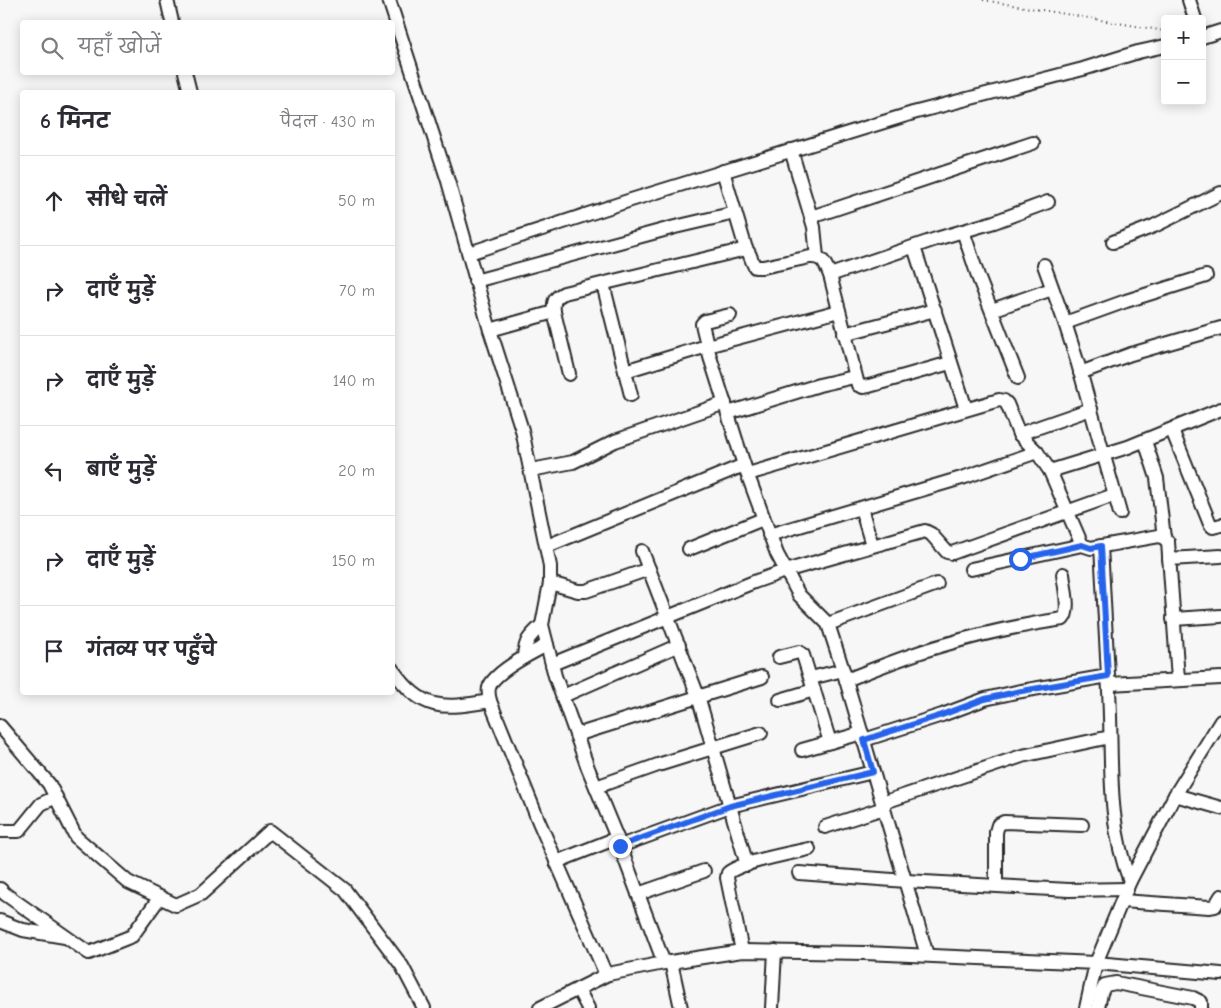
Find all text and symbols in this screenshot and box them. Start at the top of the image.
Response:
map controls [1161,15,1206,105]
button: + [1161,15,1206,60]
search box [20,20,395,75]
icon: search [38,34,66,62]
text: यहाँ खोजें [78,36,161,58]
button: − [1161,60,1206,105]
text: 6 मिनट [40,109,109,133]
text: पैदल · 430 m [280,113,375,131]
icon: ahead [40,187,68,215]
text: सीधे चलें [87,189,167,211]
text: 50 m [338,192,375,210]
icon: right [40,277,68,305]
text: दाएँ मुड़ें [87,279,155,301]
text: 70 m [339,282,375,300]
icon: right [40,367,68,395]
text: दाएँ मुड़ें [87,369,155,391]
text: 140 m [333,372,375,390]
icon: left [40,457,68,485]
text: बाएँ मुड़ें [87,459,156,481]
text: 20 m [338,462,375,480]
icon: right [40,547,68,575]
route start [1009,548,1032,571]
text: दाएँ मुड़ें [87,549,155,571]
text: 150 m [332,552,375,570]
icon: arrive [40,637,68,665]
text: गंतव्य पर पहुँचे [87,639,216,661]
route end [609,835,632,858]

